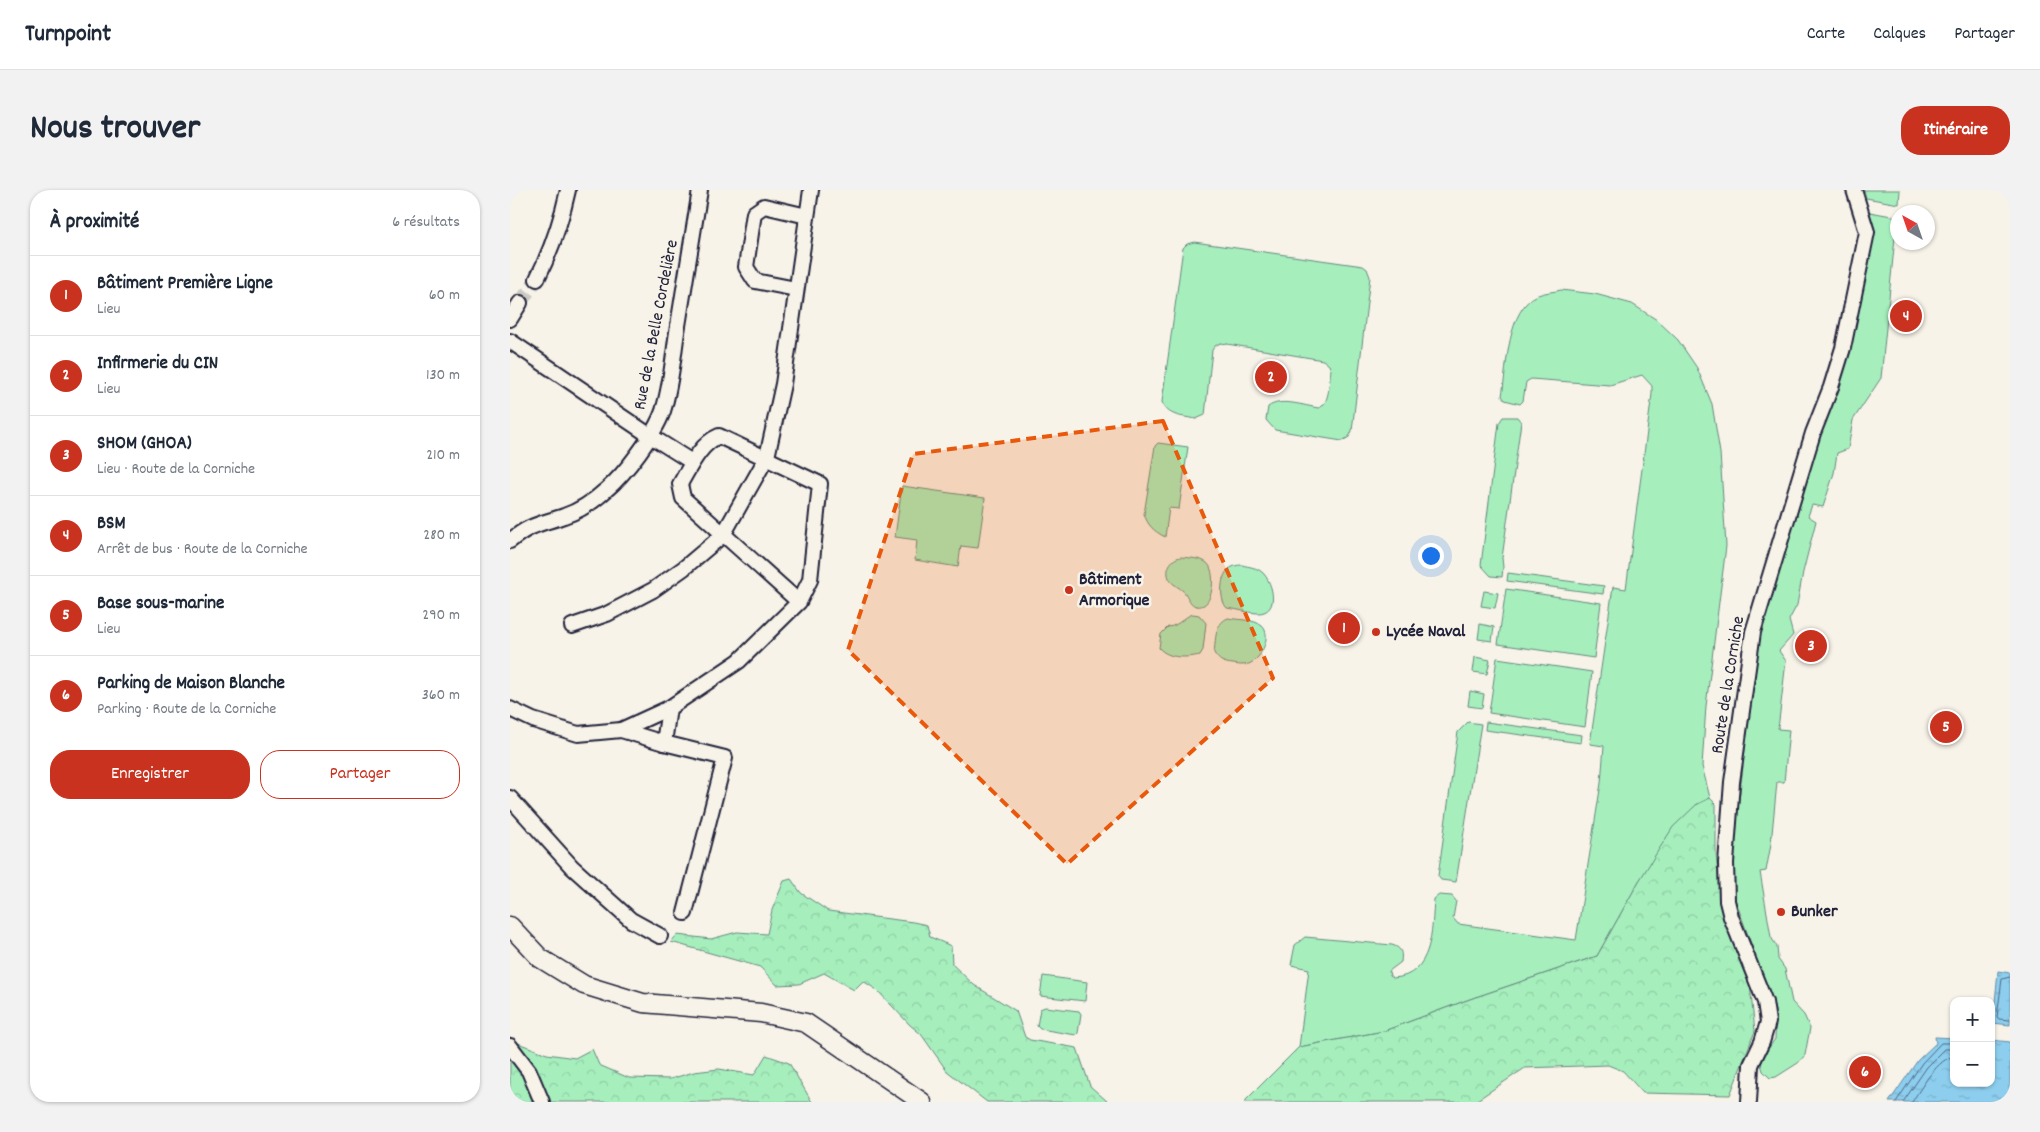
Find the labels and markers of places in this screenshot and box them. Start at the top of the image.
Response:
pin: 4 [1890,297,1922,335]
pin: 2 [1255,358,1287,396]
place label: Bâtiment Armorique [1079,568,1150,614]
marker: Bâtiment Armorique [1063,584,1075,596]
pin: 1 [1328,609,1360,647]
place label: Lycée Naval [1386,620,1466,645]
marker: Lycée Naval [1370,626,1382,638]
pin: 3 [1795,627,1827,665]
pin: 5 [1930,708,1962,746]
place label: Bunker [1791,900,1838,925]
marker: Bunker [1775,906,1787,918]
pin: 6 [1849,1053,1881,1091]

